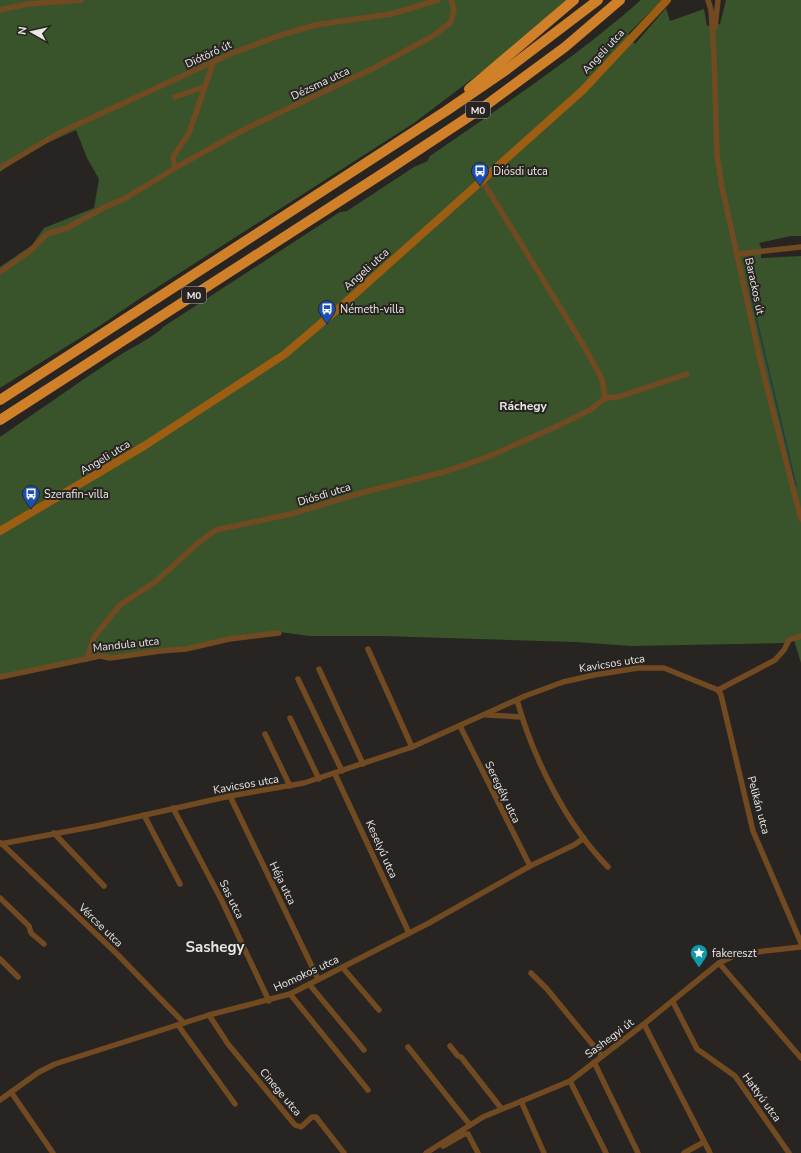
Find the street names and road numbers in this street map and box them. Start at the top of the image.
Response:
street label: Angeli utca [579,26,628,77]
street label: Diótörő út [183,37,234,72]
street label: Dézsma utca [288,63,352,104]
road number: M0 [466,102,490,118]
street label: Angeli utca [340,245,392,294]
street label: Barackos út [741,256,768,316]
road number: M0 [182,287,206,303]
street label: Angeli utca [77,436,133,478]
street label: Diósdi utca [296,479,353,510]
street label: Mandula utca [92,634,160,655]
street label: Kavicsos utca [578,651,646,676]
street label: Seregély utca [481,759,524,826]
street label: Kavicsos utca [212,771,280,798]
street label: Pelikán utca [744,774,774,836]
street label: Keselyű utca [362,818,401,881]
street label: Héja utca [266,859,300,907]
street label: Sas utca [216,877,247,921]
street label: Vércse utca [74,900,126,951]
street label: Homokos utca [271,952,341,995]
street label: Sashegyi út [582,1015,637,1062]
street label: Cinege utca [256,1065,305,1119]
street label: Hattyú utca [739,1070,785,1125]

